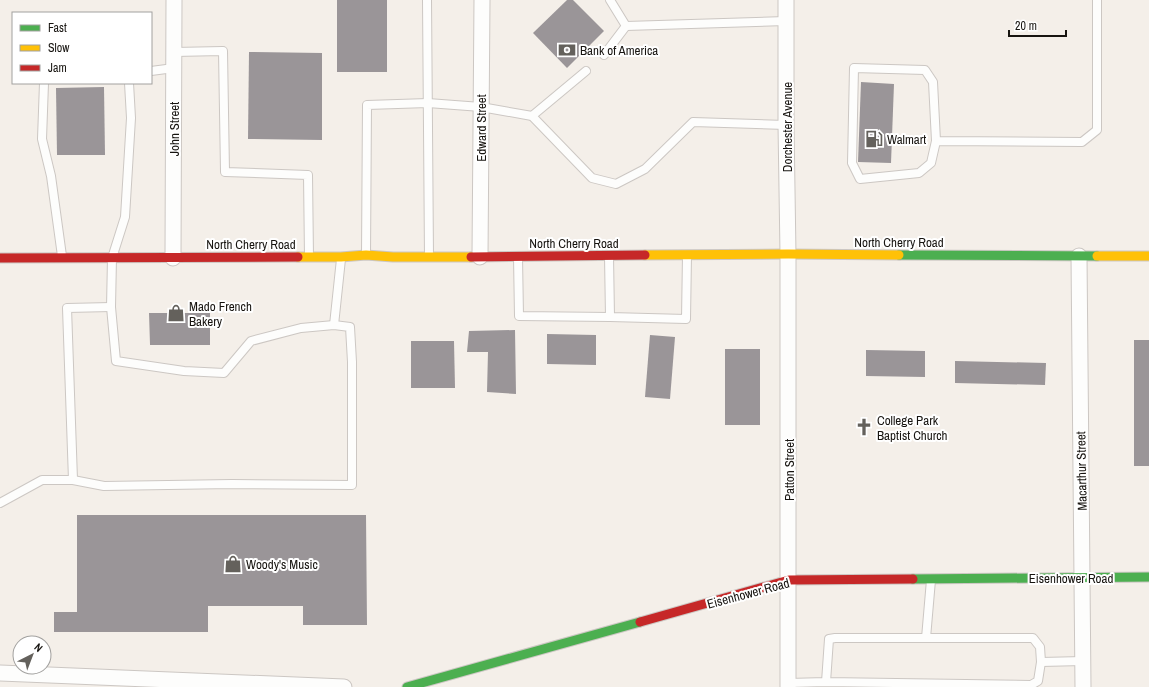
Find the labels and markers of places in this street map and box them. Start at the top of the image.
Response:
bank icon: Bank of America [557,40,577,60]
place label: Bank of America [580,42,658,59]
fuel station icon: Walmart [864,129,884,149]
place label: Walmart [887,131,926,148]
place label: Mado French Bakery [189,298,252,330]
shop icon: Mado French Bakery [166,303,186,323]
place label: College Park Baptist Church [877,412,948,444]
church icon: College Park Baptist Church [854,417,874,437]
shop icon: Woody's Music [223,554,243,574]
place label: Woody's Music [246,556,318,573]

